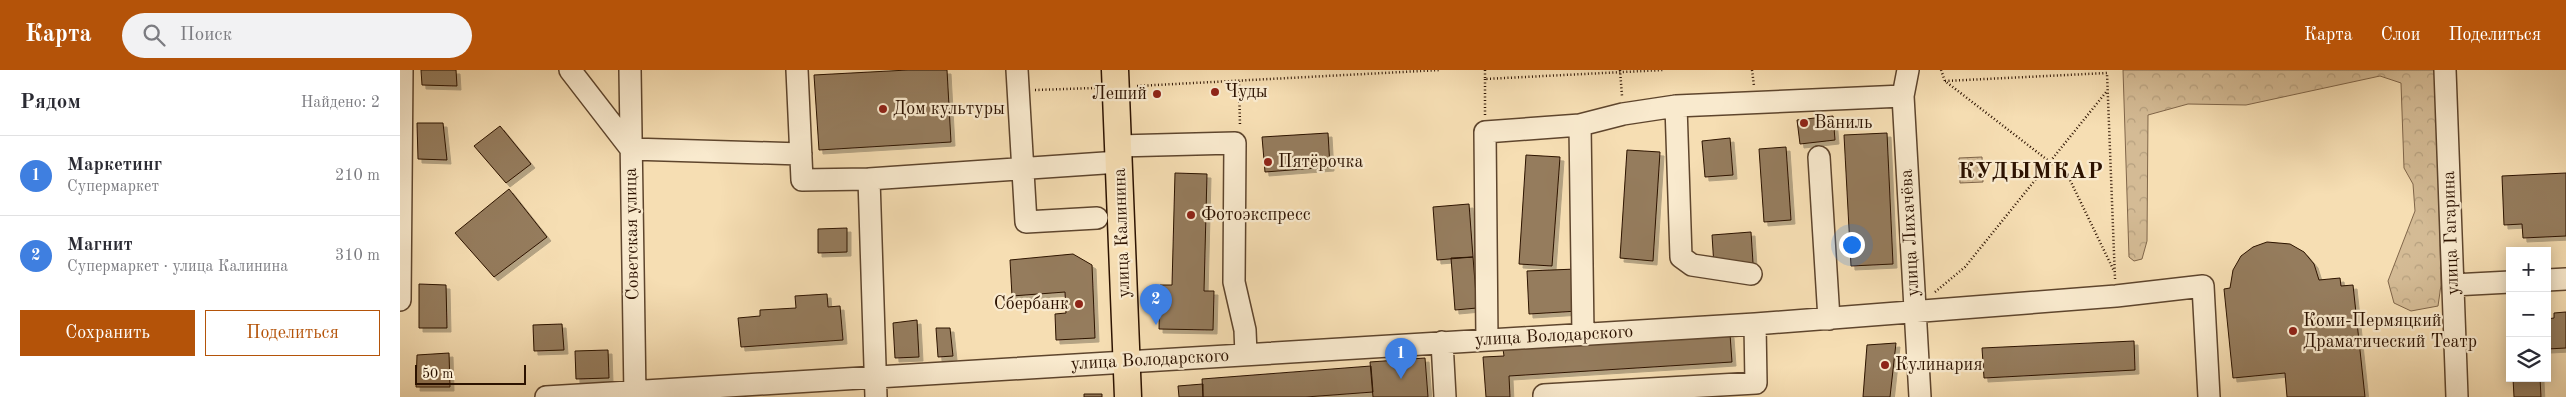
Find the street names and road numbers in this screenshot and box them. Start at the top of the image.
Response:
street label: Советская улица [622,167,642,300]
street label: улица Калинина [1111,168,1133,298]
street label: улица Лихачёва [1898,169,1922,297]
street label: улица Гагарина [2440,170,2462,296]
street label: улица Володарского [1474,323,1634,349]
street label: улица Володарского [1070,347,1230,373]

